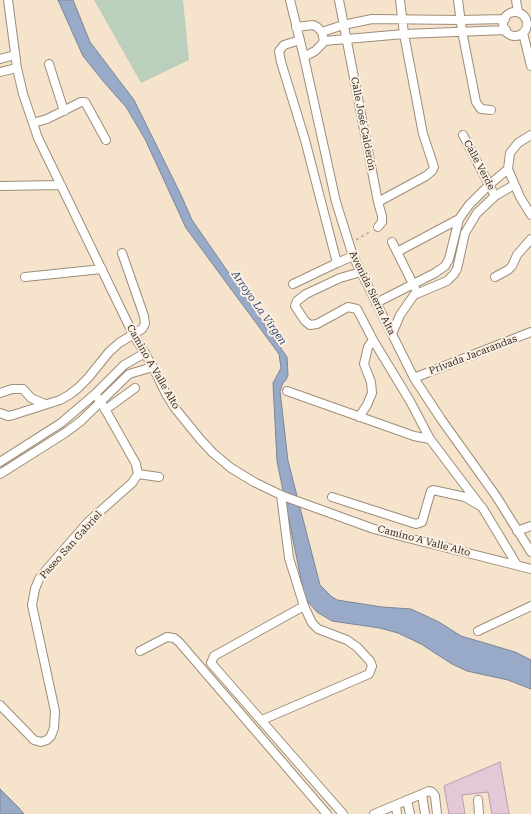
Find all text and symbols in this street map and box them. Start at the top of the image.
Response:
street label: Calle José Calderón [348,76,378,172]
street label: Calle Verde [461,138,497,192]
street label: Avenida Sierra Alta [346,249,398,337]
water label: Arroyo La Virgen [228,268,290,348]
street label: Camino A Valle Alto [124,323,182,411]
street label: Privada Jacarandas [427,333,519,377]
street label: Paseo San Gabriel [38,509,104,581]
street label: Camino A Valle Alto [376,523,472,559]

